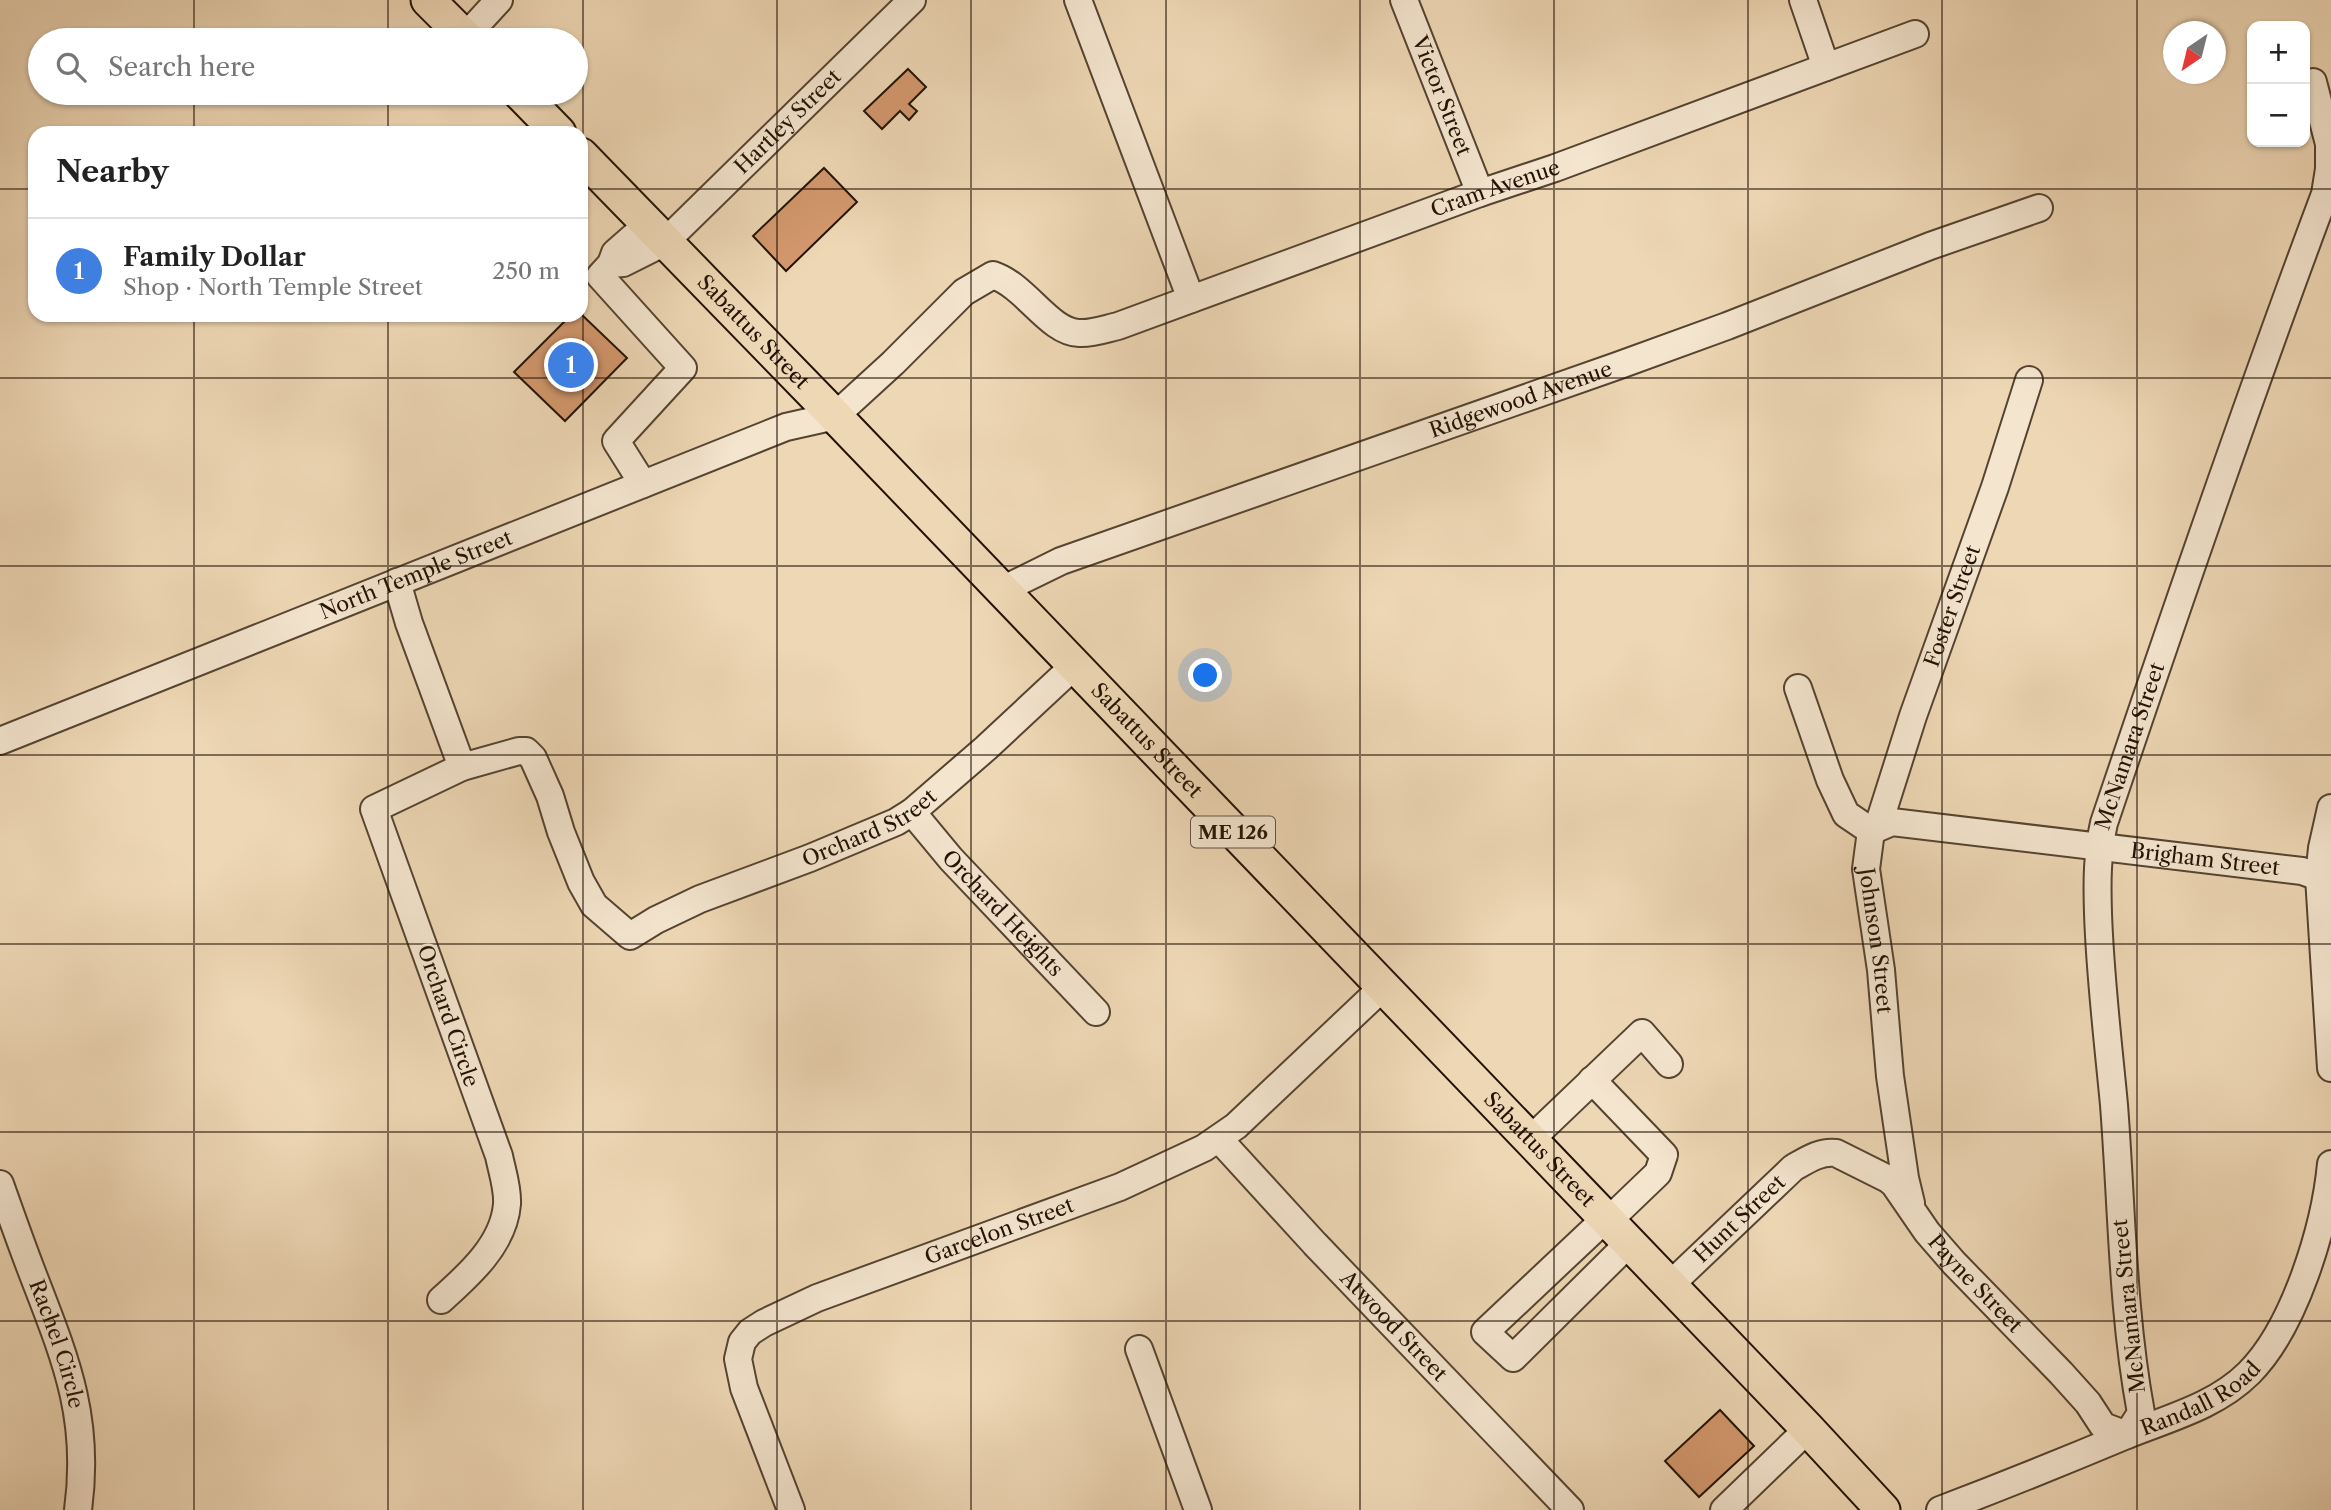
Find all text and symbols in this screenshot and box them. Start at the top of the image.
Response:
north arrow [2163,21,2226,84]
map controls [2247,21,2310,147]
button: + [2247,21,2310,84]
search box [28,28,588,105]
street label: Victor Street [1407,31,1477,160]
icon: search [52,48,90,86]
text: Search here [108,51,255,83]
street label: Hartley Street [729,63,846,179]
button: − [2247,84,2310,147]
text: Nearby [56,153,169,190]
street label: Cram Avenue [1427,154,1563,222]
text: Family Dollar [123,241,306,273]
text: 1 [74,257,84,285]
text: 250 m [492,257,560,285]
street label: Sabattus Street [693,269,815,394]
text: Shop · North Temple Street [123,273,423,301]
pin: 1 [548,339,594,391]
street label: Ridgewood Avenue [1426,356,1615,443]
street label: North Temple Street [316,524,516,624]
street label: Foster Street [1919,541,1985,670]
your location [1188,658,1222,692]
street label: McNamara Street [2090,659,2170,833]
street label: Sabattus Street [1086,677,1208,803]
street label: Orchard Street [798,783,942,872]
road number: ME 126 [1191,817,1275,848]
street label: Brigham Street [2129,838,2281,880]
street label: Orchard Heights [937,845,1069,981]
street label: Johnson Street [1854,863,1898,1015]
street label: Orchard Circle [412,942,484,1090]
street label: Sabattus Street [1479,1086,1601,1212]
street label: Hunt Street [1688,1169,1790,1268]
street label: Garcelon Street [921,1192,1078,1269]
street label: McNamara Street [2107,1217,2150,1394]
street label: Payne Street [1923,1229,2028,1338]
street label: Atwood Street [1335,1265,1453,1387]
street label: Rachel Circle [24,1276,89,1411]
street label: Randall Road [2137,1356,2266,1441]

